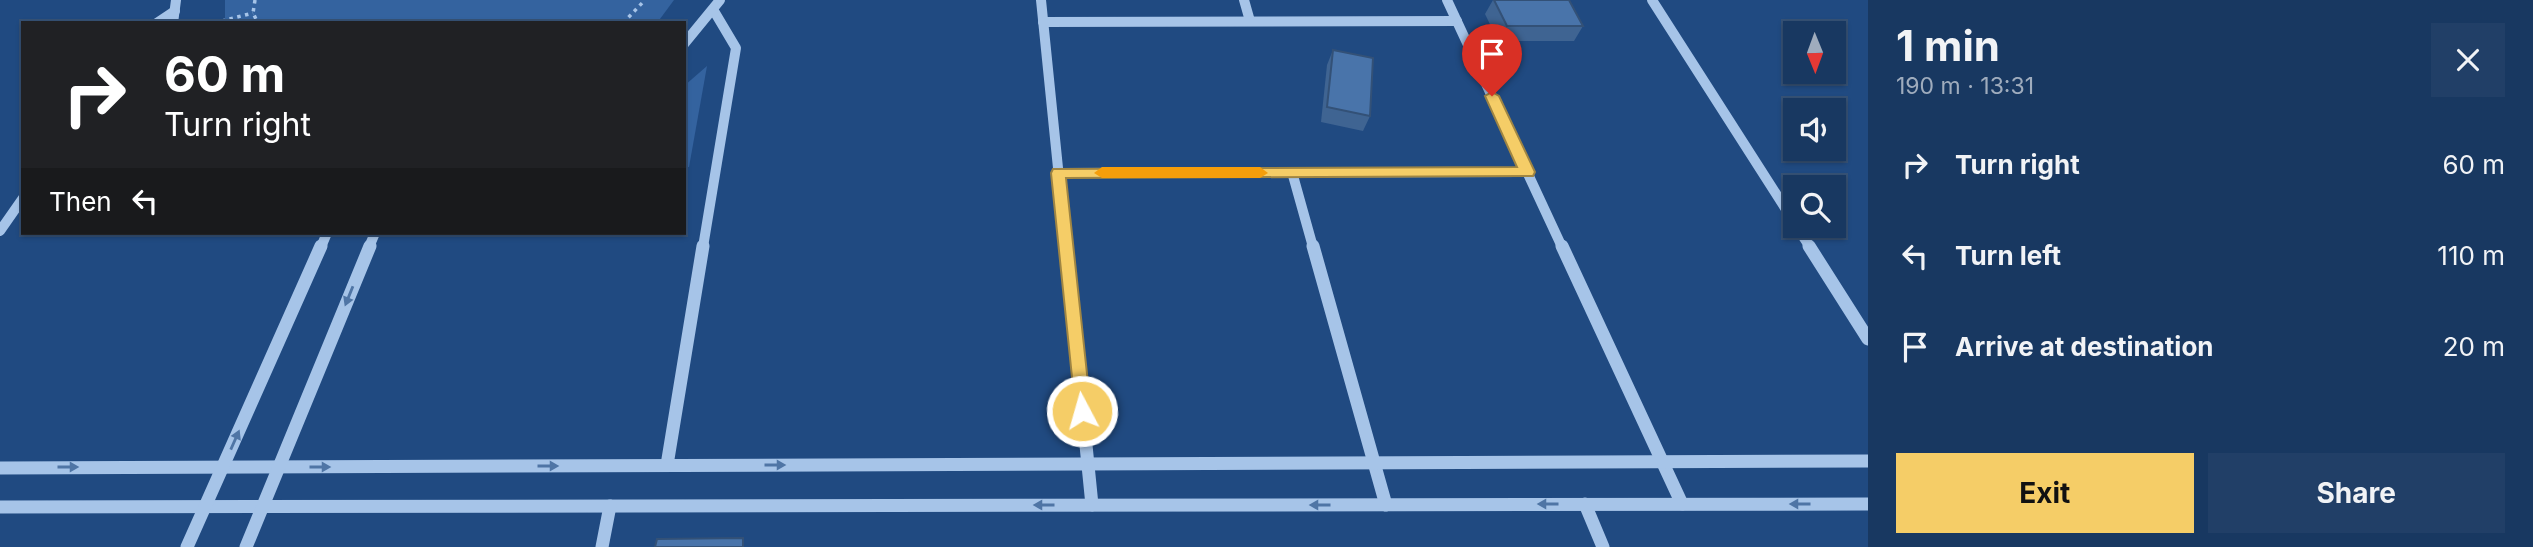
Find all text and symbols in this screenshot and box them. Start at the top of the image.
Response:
text: 1 min [1896,20,2000,71]
north arrow [1783,21,1846,84]
map controls [1783,21,1846,238]
button: close [2431,23,2505,97]
pin [1462,24,1522,96]
icon: arrive [1473,35,1511,73]
text: 60 m [164,45,285,104]
icon: right [49,49,140,140]
text: 190 m · 13:31 [1896,72,2034,100]
button: sound [1783,98,1846,161]
text: Turn right [164,105,311,144]
icon: right [1896,146,1934,184]
text: Turn right [1955,149,2080,180]
text: 60 m [2442,149,2505,180]
button: search [1783,175,1846,238]
icon: left [126,182,164,220]
text: Then [49,186,112,217]
icon: left [1896,237,1934,275]
text: Turn left [1955,240,2061,271]
text: 110 m [2437,240,2505,271]
one-way arrow [343,286,354,307]
icon: arrive [1896,328,1934,366]
text: Arrive at destination [1955,331,2214,362]
text: 20 m [2443,331,2505,362]
position arrow [1045,374,1119,448]
one-way arrow [229,430,241,450]
button: Exit [1896,453,2194,533]
button: Share [2208,453,2505,533]
one-way arrow [764,459,786,471]
one-way arrow [537,460,559,472]
one-way arrow [57,461,79,473]
one-way arrow [309,461,331,473]
one-way arrow [1537,498,1559,510]
one-way arrow [1789,498,1811,510]
one-way arrow [1033,499,1055,511]
one-way arrow [1309,499,1331,511]

